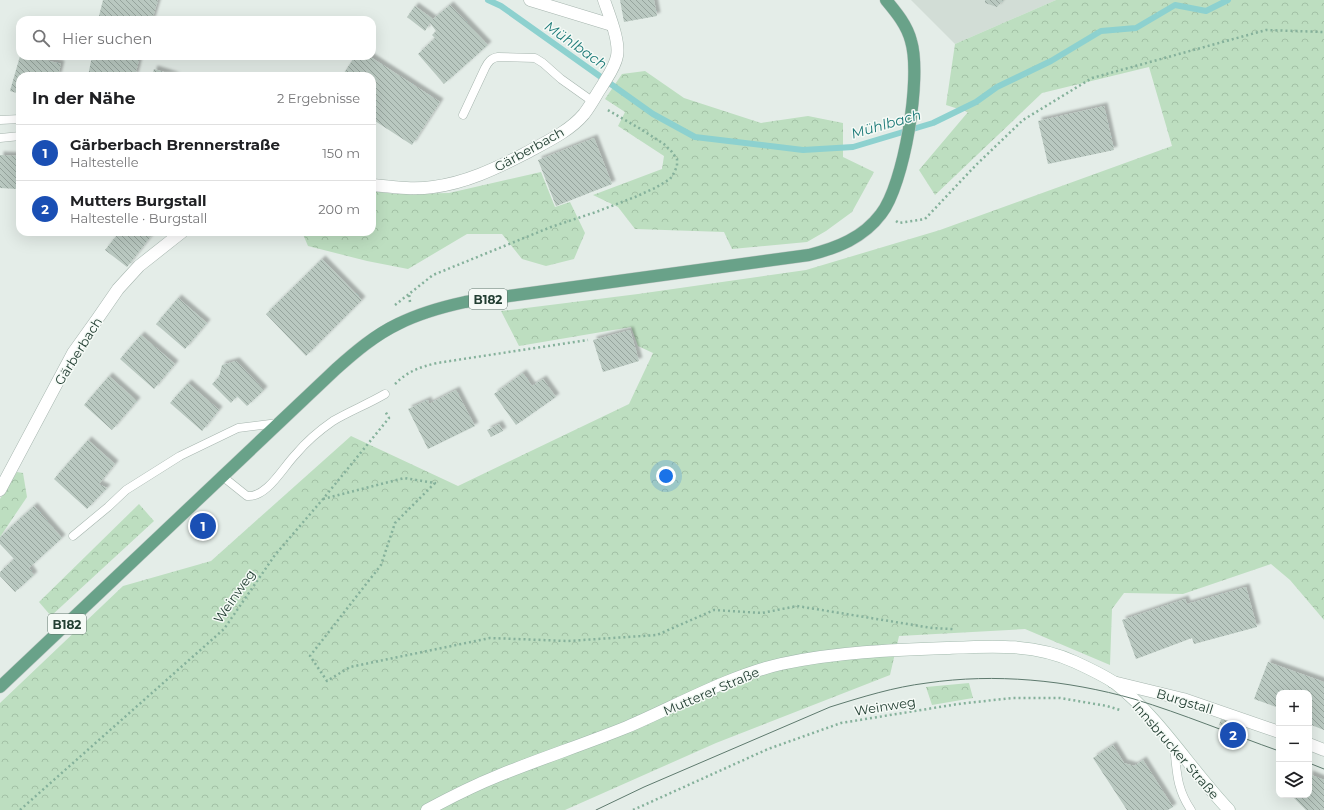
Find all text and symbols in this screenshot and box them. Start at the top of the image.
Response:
search box [16,16,376,60]
water label: Mühlbach [541,17,611,73]
icon: search [30,27,52,49]
text: Hier suchen [62,29,152,48]
text: In der Nähe [32,88,136,108]
text: 2 Ergebnisse [277,90,360,106]
water label: Mühlbach [849,105,923,143]
street label: Gärberbach [491,123,567,175]
text: Gärberbach Brennerstraße [70,135,280,154]
text: 1 [42,145,48,161]
text: 150 m [322,145,360,161]
text: Haltestelle [70,154,139,170]
text: Mutters Burgstall [70,191,207,210]
text: 2 [41,201,49,217]
text: 200 m [318,201,360,217]
text: Haltestelle · Burgstall [70,210,207,226]
road number: B182 [469,289,507,309]
street label: Gärberbach [51,314,105,388]
your location [656,466,676,486]
pin: 1 [190,511,216,541]
street label: Weinweg [210,566,258,626]
road number: B182 [48,614,86,634]
street label: Mutterer Straße [661,663,762,718]
street label: Burgstall [1155,685,1215,717]
map controls [1276,690,1312,798]
button: + [1276,690,1312,726]
street label: Weinweg [853,693,917,719]
street label: Innsbrucker Straße [1129,698,1223,802]
pin: 2 [1220,720,1246,750]
button: − [1276,726,1312,762]
button: layers [1276,762,1312,798]

